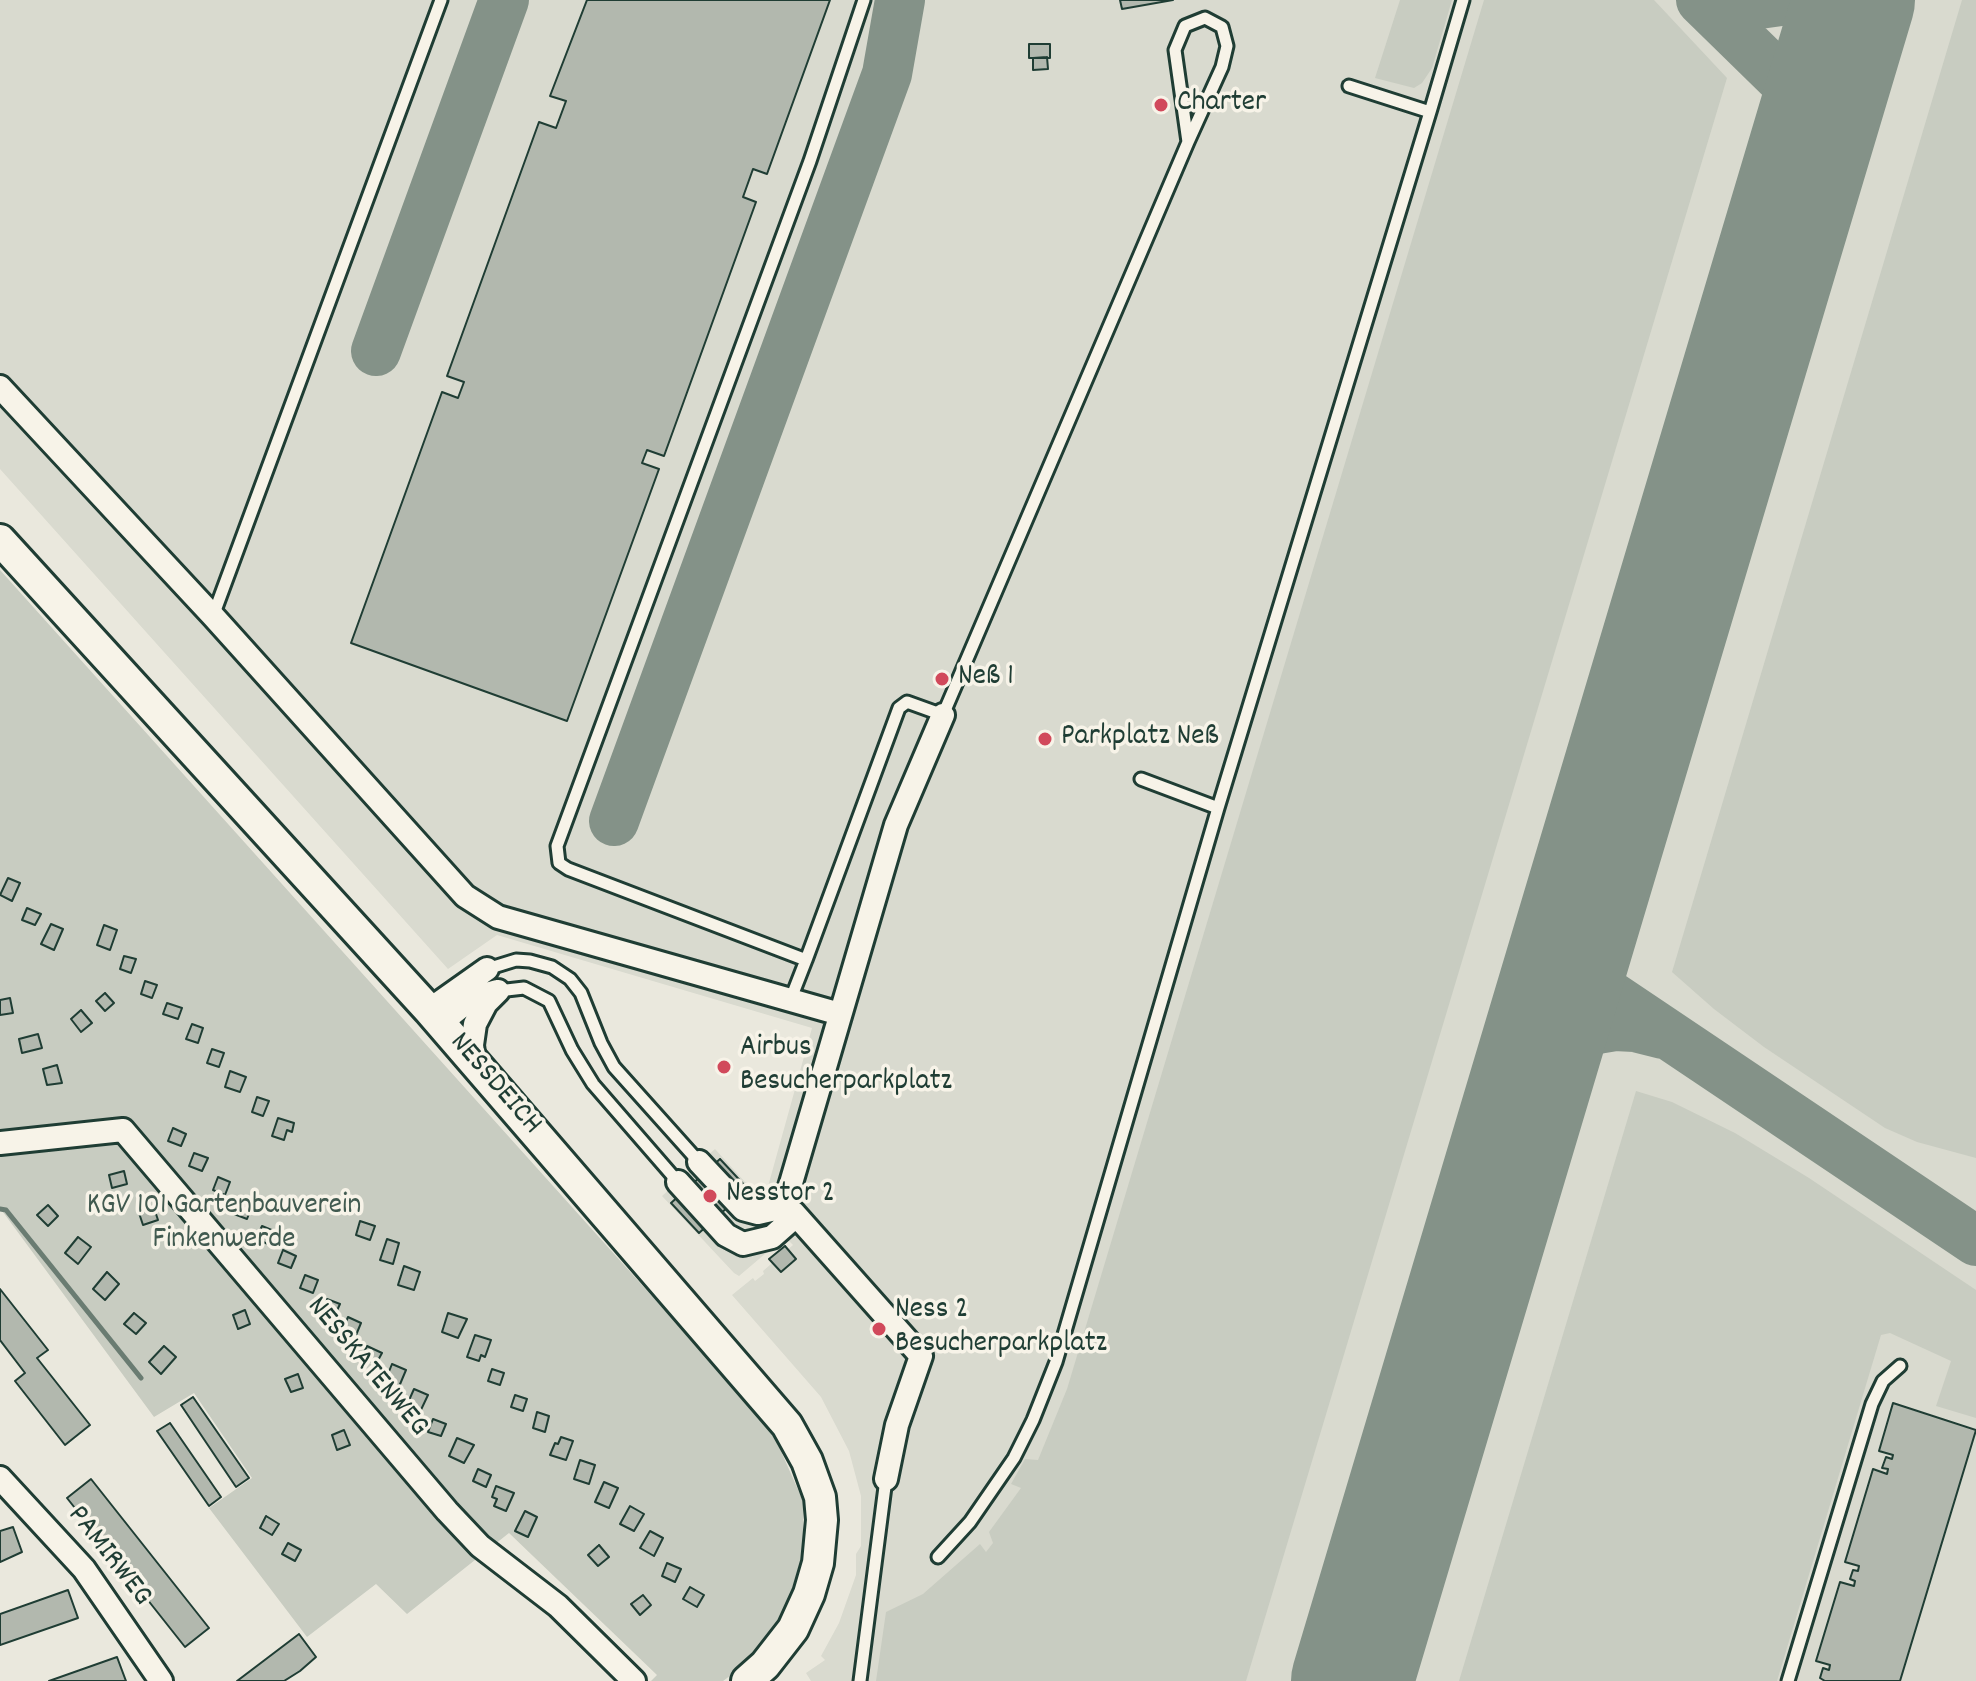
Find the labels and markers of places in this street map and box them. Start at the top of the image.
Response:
place label: Charter [1177,87,1266,123]
marker: Charter [1152,96,1170,114]
place label: Neß 1 [958,661,1014,697]
marker: Neß 1 [933,670,951,688]
place label: Parkplatz Neß [1061,721,1219,757]
marker: Parkplatz Neß [1036,730,1054,748]
place label: Airbus Besucherparkplatz [740,1032,952,1102]
marker: Airbus Besucherparkplatz [715,1058,733,1076]
place label: Nesstor 2 [726,1178,835,1214]
marker: Nesstor 2 [701,1187,719,1205]
place label: Ness 2 Besucherparkplatz [895,1294,1107,1364]
marker: Ness 2 Besucherparkplatz [870,1320,888,1338]

